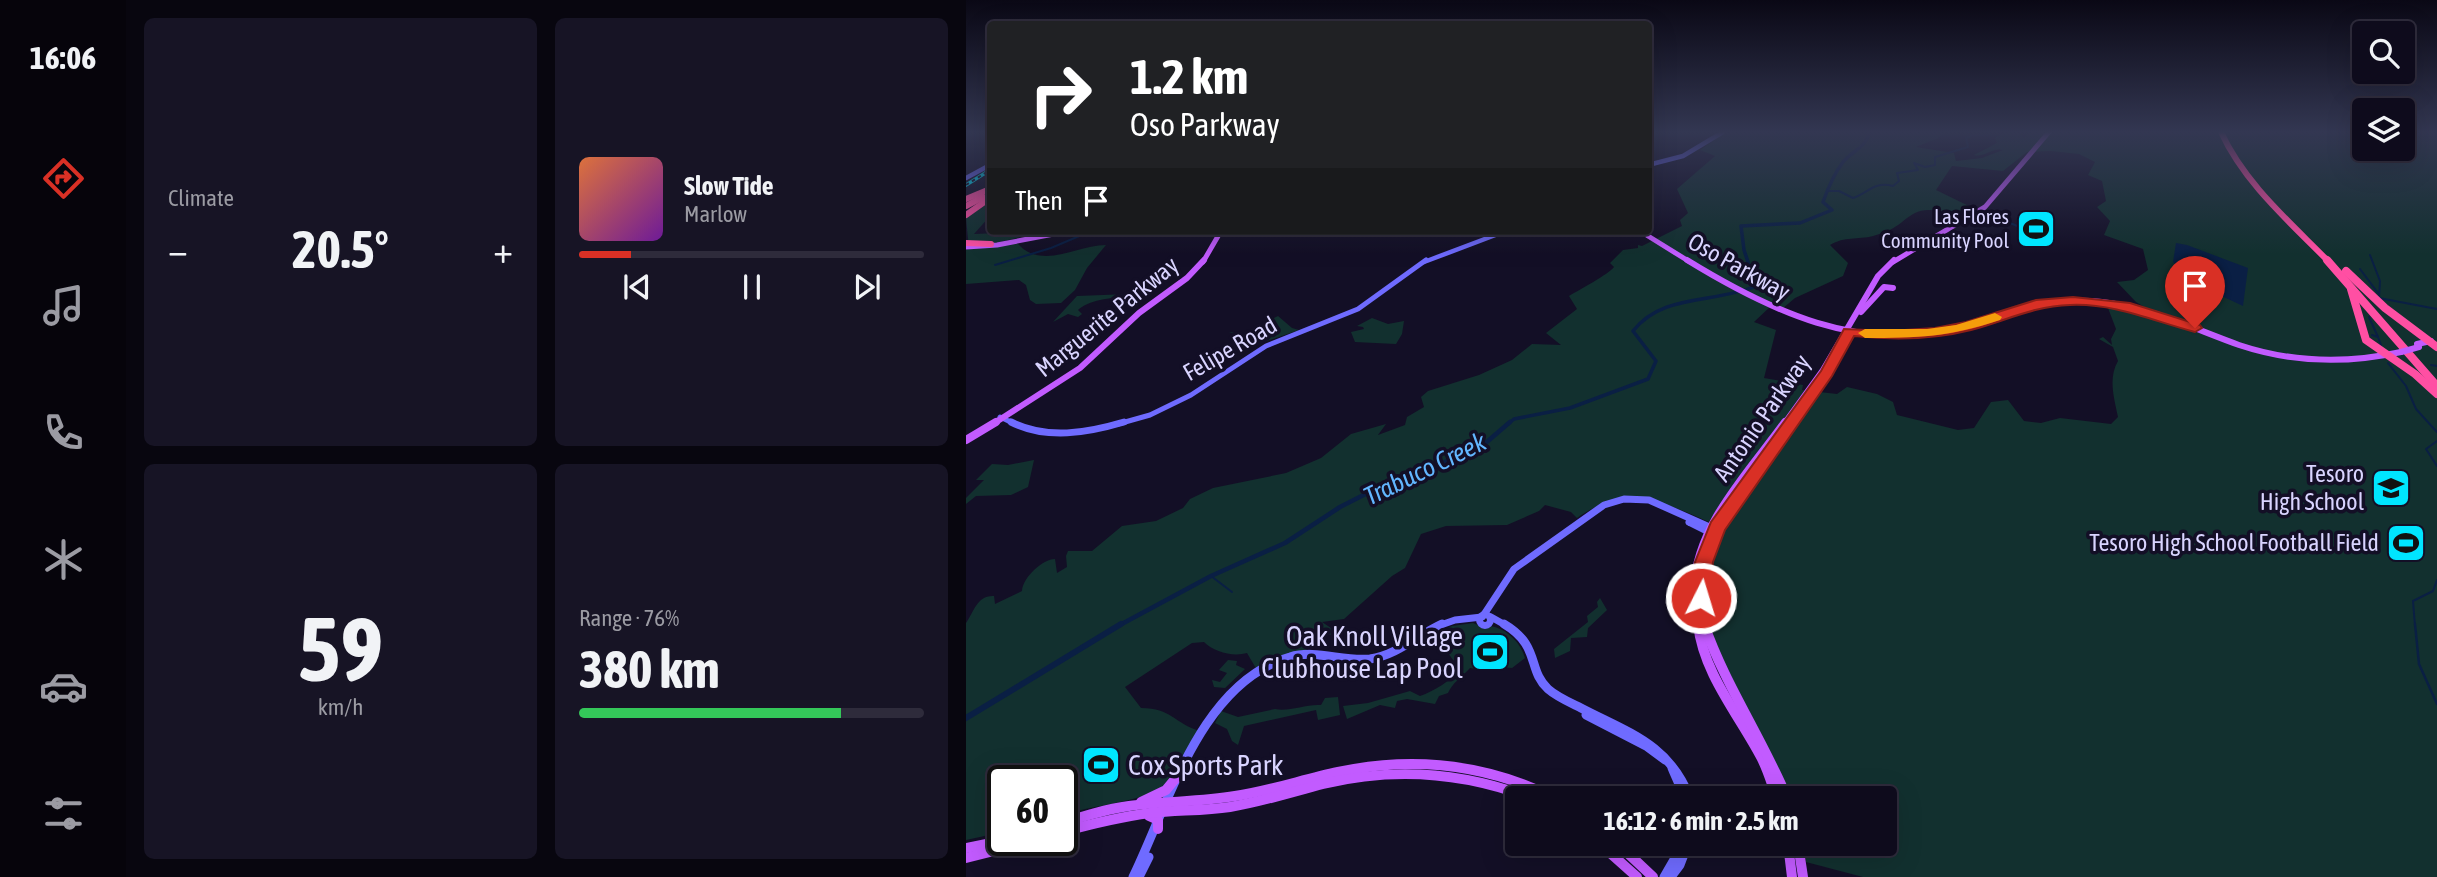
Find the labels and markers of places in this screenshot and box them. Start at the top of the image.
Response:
place label: Las Flores Community Pool [1881,204,2009,252]
sports icon: Las Flores Community Pool [2015,208,2057,250]
pin [2165,256,2225,328]
place label: Tesoro High School [2260,460,2365,515]
school or university icon: Tesoro High School [2370,467,2412,509]
sports icon: Tesoro High School Football Field [2385,522,2427,564]
place label: Tesoro High School Football Field [2089,529,2379,556]
place label: Oak Knoll Village Clubhouse Lap Pool [1261,620,1464,684]
sports icon: Oak Knoll Village Clubhouse Lap Pool [1469,631,1511,673]
sports icon: Cox Sports Park [1080,744,1122,786]
place label: Cox Sports Park [1128,749,1283,781]

